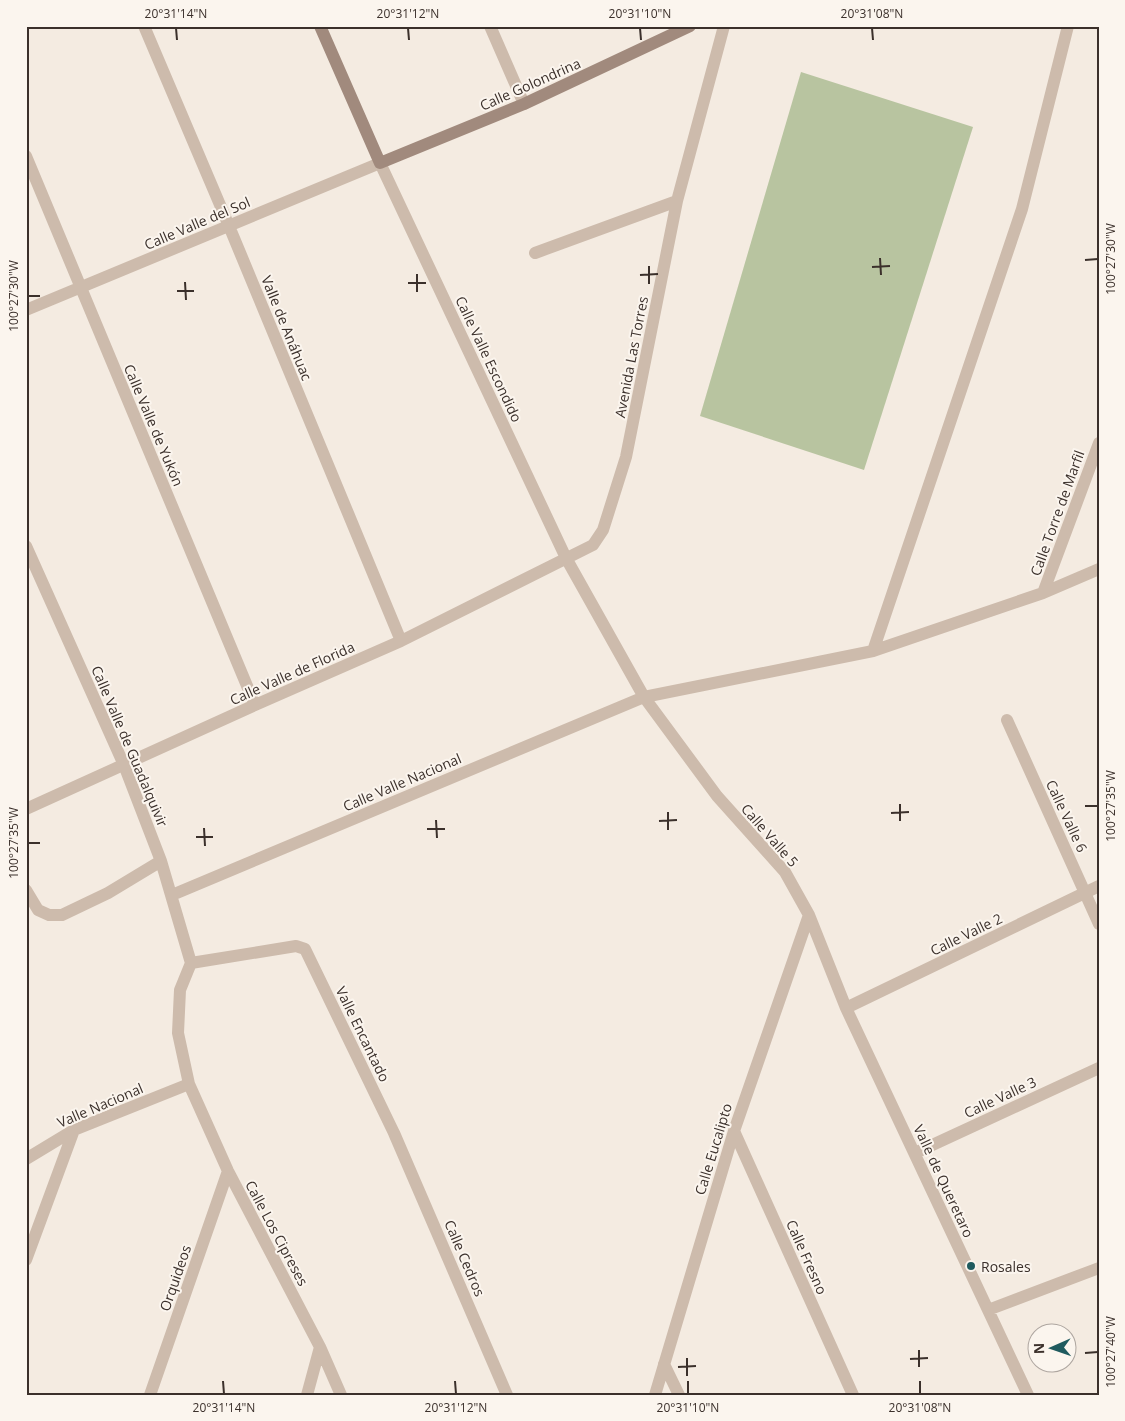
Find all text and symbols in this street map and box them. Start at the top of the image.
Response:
text: 20°31'14"N [145,5,207,22]
text: 20°31'12"N [377,5,439,22]
text: 20°31'10"N [609,5,671,22]
text: 20°31'08"N [841,5,903,22]
street label: Calle Golondrina [477,53,583,115]
street label: Calle Valle del Sol [141,192,253,254]
text: 100°27'30"W [1102,223,1119,295]
text: 100°27'30"W [5,260,22,332]
street label: Valle de Anáhuac [257,273,317,384]
street label: Calle Valle Escondido [451,293,527,425]
street label: Avenida Las Torres [610,294,652,419]
street label: Calle Valle de Yukón [120,361,188,489]
street label: Calle Torre de Marfil [1025,448,1089,578]
street label: Calle Valle de Florida [227,637,357,709]
street label: Calle Valle de Guadalquivir [87,663,173,830]
street label: Calle Valle Nacional [340,748,464,816]
text: 100°27'35"W [1102,770,1119,842]
street label: Calle Valle 6 [1042,777,1092,855]
street label: Calle Valle 5 [737,799,803,871]
text: 100°27'35"W [5,807,22,879]
street label: Calle Valle 2 [927,908,1005,960]
street label: Valle Encantado [332,983,394,1085]
street label: Calle Valle 3 [961,1072,1039,1122]
street label: Valle Nacional [54,1078,146,1132]
street label: Calle Eucalipto [690,1101,736,1197]
street label: Valle de Queretaro [909,1121,979,1241]
street label: Calle Los Cipreses [241,1177,313,1289]
street label: Calle Cedros [440,1217,490,1299]
street label: Calle Fresno [782,1217,832,1297]
street label: Orquideos [155,1242,195,1314]
place label: Rosales [981,1257,1031,1276]
marker: Rosales [965,1260,977,1272]
text: 100°27'40"W [1102,1316,1119,1388]
north arrow [1028,1324,1078,1374]
text: N [1029,1342,1048,1354]
text: 20°31'14"N [193,1399,255,1416]
text: 20°31'12"N [425,1399,487,1416]
text: 20°31'10"N [657,1399,719,1416]
text: 20°31'08"N [889,1399,951,1416]

